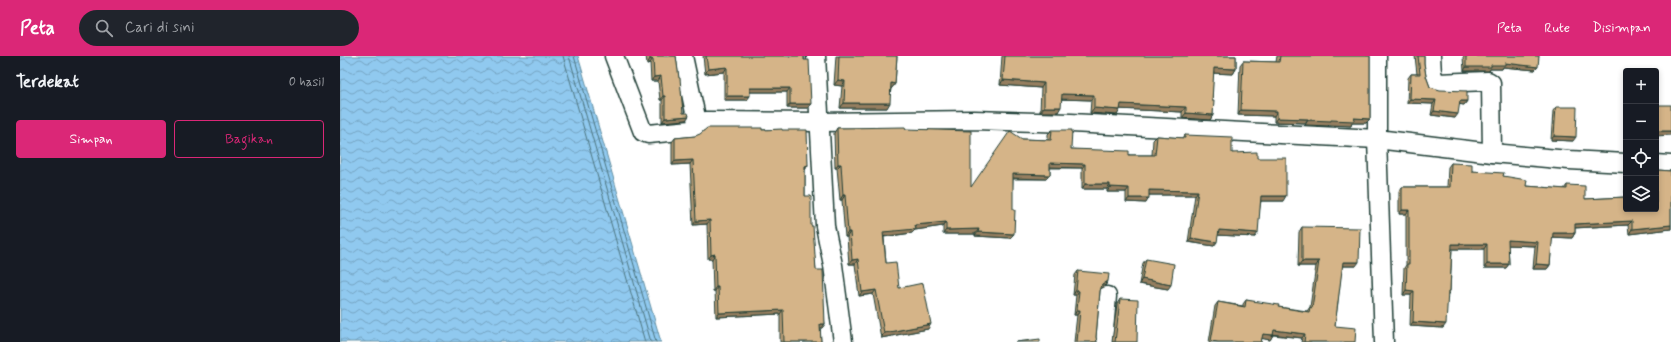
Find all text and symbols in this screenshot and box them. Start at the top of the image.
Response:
search box [79,10,359,46]
text: Peta [20,16,55,41]
icon: search [93,17,115,39]
text: Cari di sini [125,18,195,38]
text: Peta [1497,19,1522,37]
text: Rute [1544,19,1570,37]
text: Disimpan [1592,19,1651,37]
map controls [1623,68,1659,212]
button: + [1623,68,1659,104]
text: Terdekat [16,71,79,93]
text: 0 hasil [289,74,324,91]
button: − [1623,104,1659,140]
button: Simpan [16,120,166,158]
button: Bagikan [174,120,324,158]
button: locate [1623,140,1659,176]
button: layers [1623,176,1659,212]

